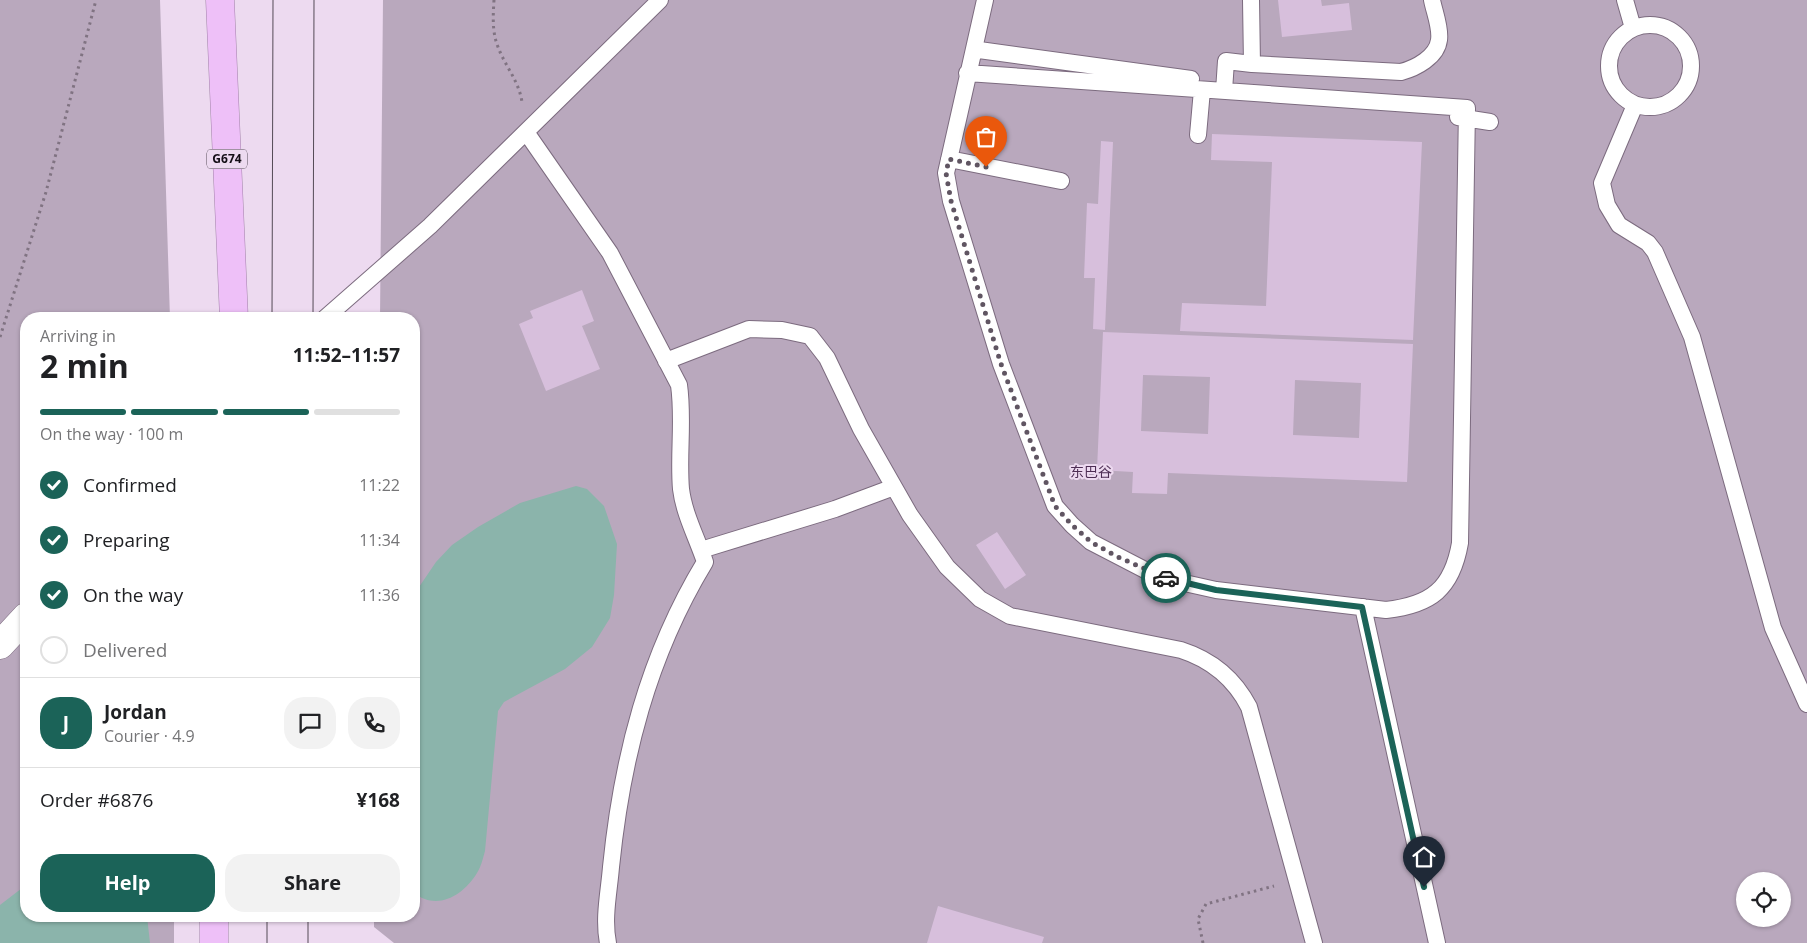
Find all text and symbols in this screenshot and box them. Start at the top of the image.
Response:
pin [965,116,1007,167]
icon: bag [972,123,1000,151]
road number: G674 [207,150,247,168]
text: Arriving in [40,325,116,347]
text: 11:52–11:57 [293,342,400,368]
text: 2 min [40,344,129,387]
text: On the way · 100 m [40,423,183,445]
park label: 东巴谷 [1070,462,1112,481]
icon: check [40,471,68,499]
text: Confirmed [83,472,177,498]
text: 11:22 [359,474,400,496]
icon: check [40,526,68,554]
text: Preparing [83,527,170,553]
text: 11:34 [359,529,400,551]
courier [1141,553,1191,603]
icon: car [1152,564,1180,592]
icon: check [40,581,68,609]
text: On the way [83,582,183,608]
text: 11:36 [359,584,400,606]
text: Delivered [83,637,167,663]
button: chat [284,697,336,749]
button: phone [348,697,400,749]
text: Jordan [104,699,167,725]
text: J [63,710,69,736]
text: Courier · 4.9 [104,725,195,747]
text: Order #6876 [40,787,153,813]
text: ¥168 [357,787,400,813]
pin [1403,836,1445,887]
icon: home [1410,843,1438,871]
button: Help [40,854,215,912]
button: Share [225,854,400,912]
map controls [1736,872,1791,927]
button: locate [1736,872,1791,927]

